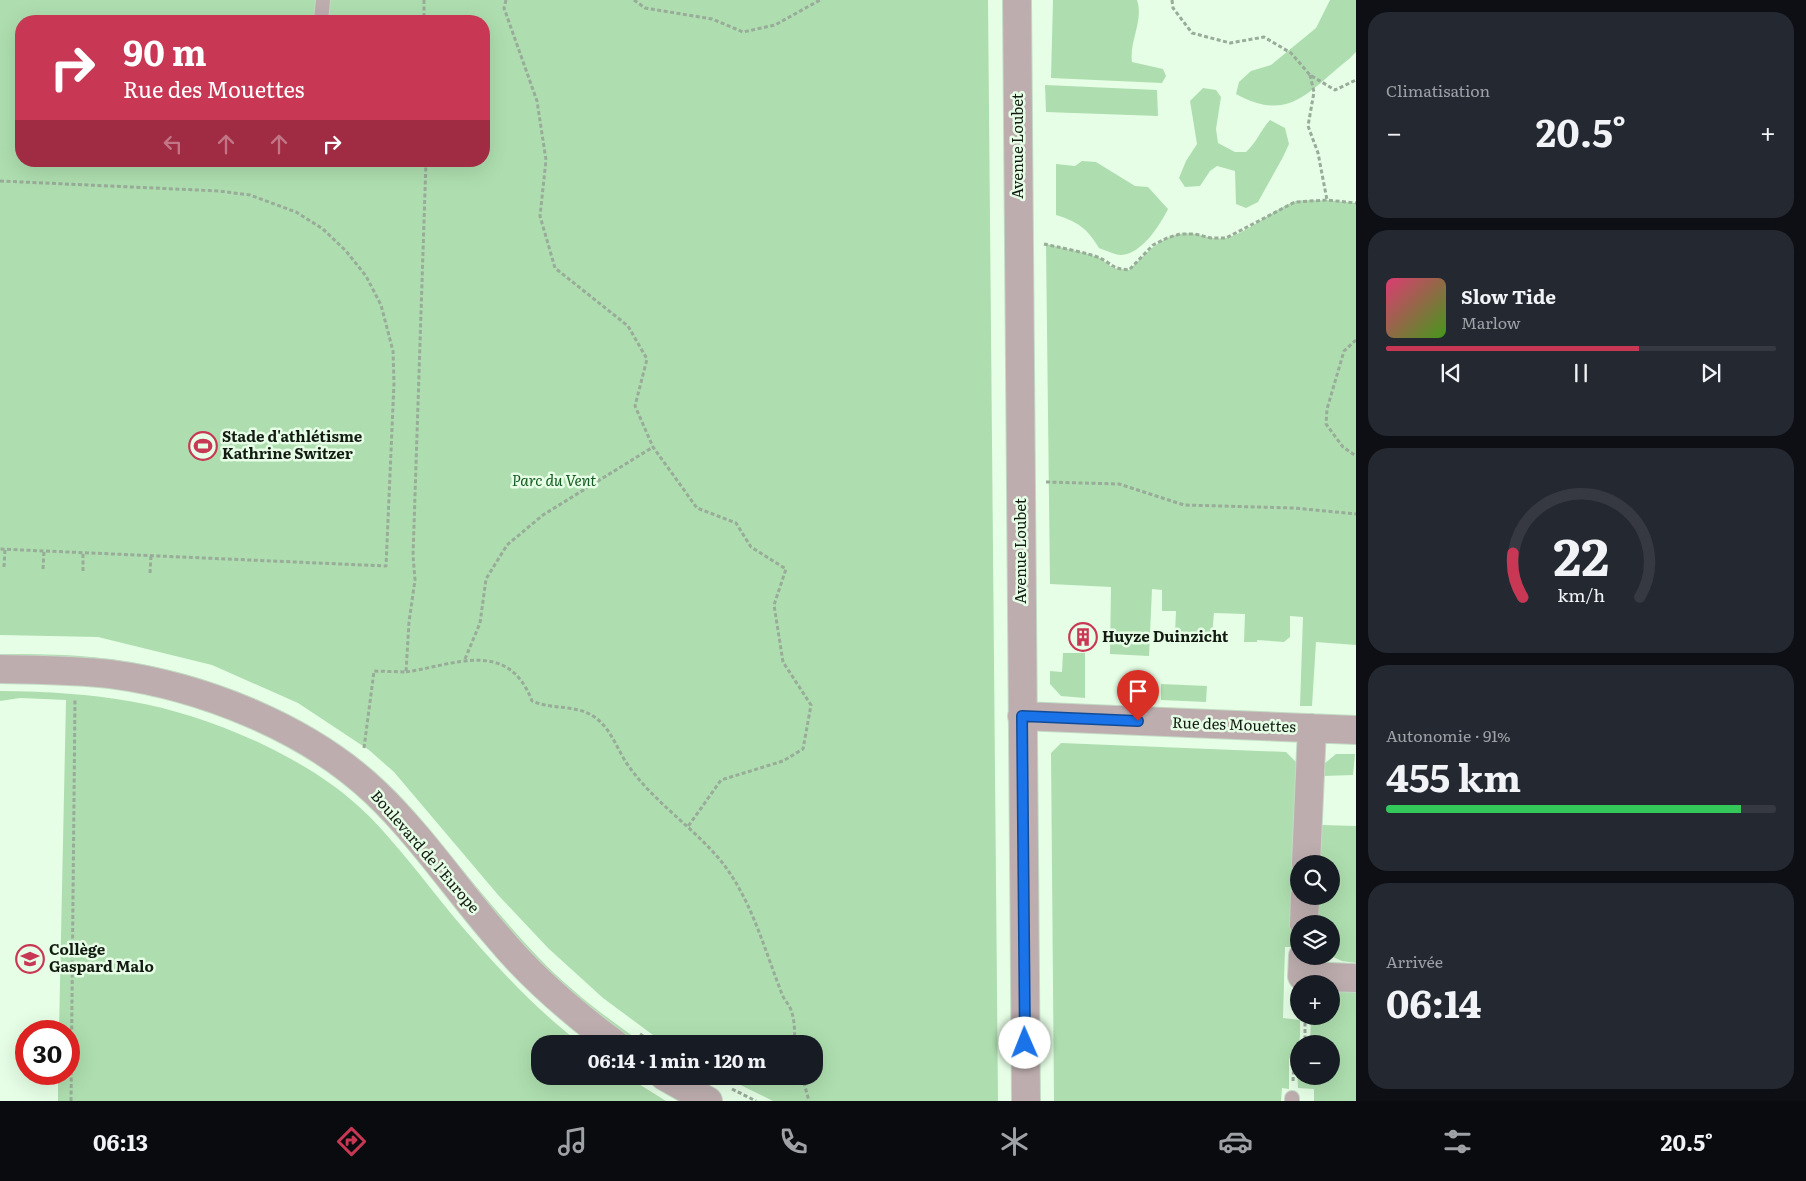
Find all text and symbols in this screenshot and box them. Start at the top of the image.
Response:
text: 90 m [123,25,207,77]
icon: right [40,35,105,100]
text: Rue des Mouettes [123,72,305,105]
text: Climatisation [1386,78,1490,102]
street label: Avenue Loubet [1005,93,1028,199]
text: 20.5° [1536,102,1626,159]
text: − [1386,110,1402,152]
text: + [1760,110,1776,152]
icon: left [159,130,187,158]
icon: ahead [212,130,240,158]
icon: ahead [265,130,293,158]
icon: right [318,130,346,158]
text: Slow Tide [1461,282,1556,310]
text: Marlow [1461,310,1521,334]
icon: previous [1437,359,1465,387]
icon: pause [1567,359,1595,387]
icon: next [1697,359,1725,387]
place label: Stade d'athlétisme Kathrine Switzer [222,424,363,464]
sports icon: Stade d'athlétisme Kathrine Switzer [188,431,218,461]
park label: Parc du Vent [512,468,596,491]
street label: Avenue Loubet [1008,498,1031,604]
text: 22 [1553,515,1609,592]
text: km/h [1557,581,1605,608]
building icon: Huyze Duinzicht [1068,622,1098,652]
place label: Huyze Duinzicht [1102,624,1229,647]
pin [1117,670,1159,721]
icon: arrive [1124,677,1152,705]
street label: Rue des Mouettes [1172,710,1297,737]
text: Autonomie · 91% [1386,723,1511,747]
text: 455 km [1386,747,1521,804]
street label: Boulevard de l'Europe [366,785,486,918]
map controls [1290,855,1340,1085]
button: search [1290,855,1340,905]
button: layers [1290,915,1340,965]
place label: Collège Gaspard Malo [49,937,154,977]
school or university icon: Collège Gaspard Malo [15,944,45,974]
text: Arrivée [1386,949,1443,973]
text: 06:14 [1386,973,1481,1030]
button: + [1290,975,1340,1025]
position arrow [998,1016,1050,1068]
speed limit sign: 30 [15,1020,80,1085]
button: − [1290,1035,1340,1085]
text: 06:14 · 1 min · 120 m [588,1046,766,1074]
icon: directions [334,1124,369,1159]
icon: music [555,1124,590,1159]
icon: phone [776,1124,811,1159]
icon: climate [997,1124,1032,1159]
icon: car [1218,1124,1253,1159]
icon: filters [1440,1124,1475,1159]
text: 06:13 [93,1125,148,1158]
text: 20.5° [1661,1125,1713,1158]

